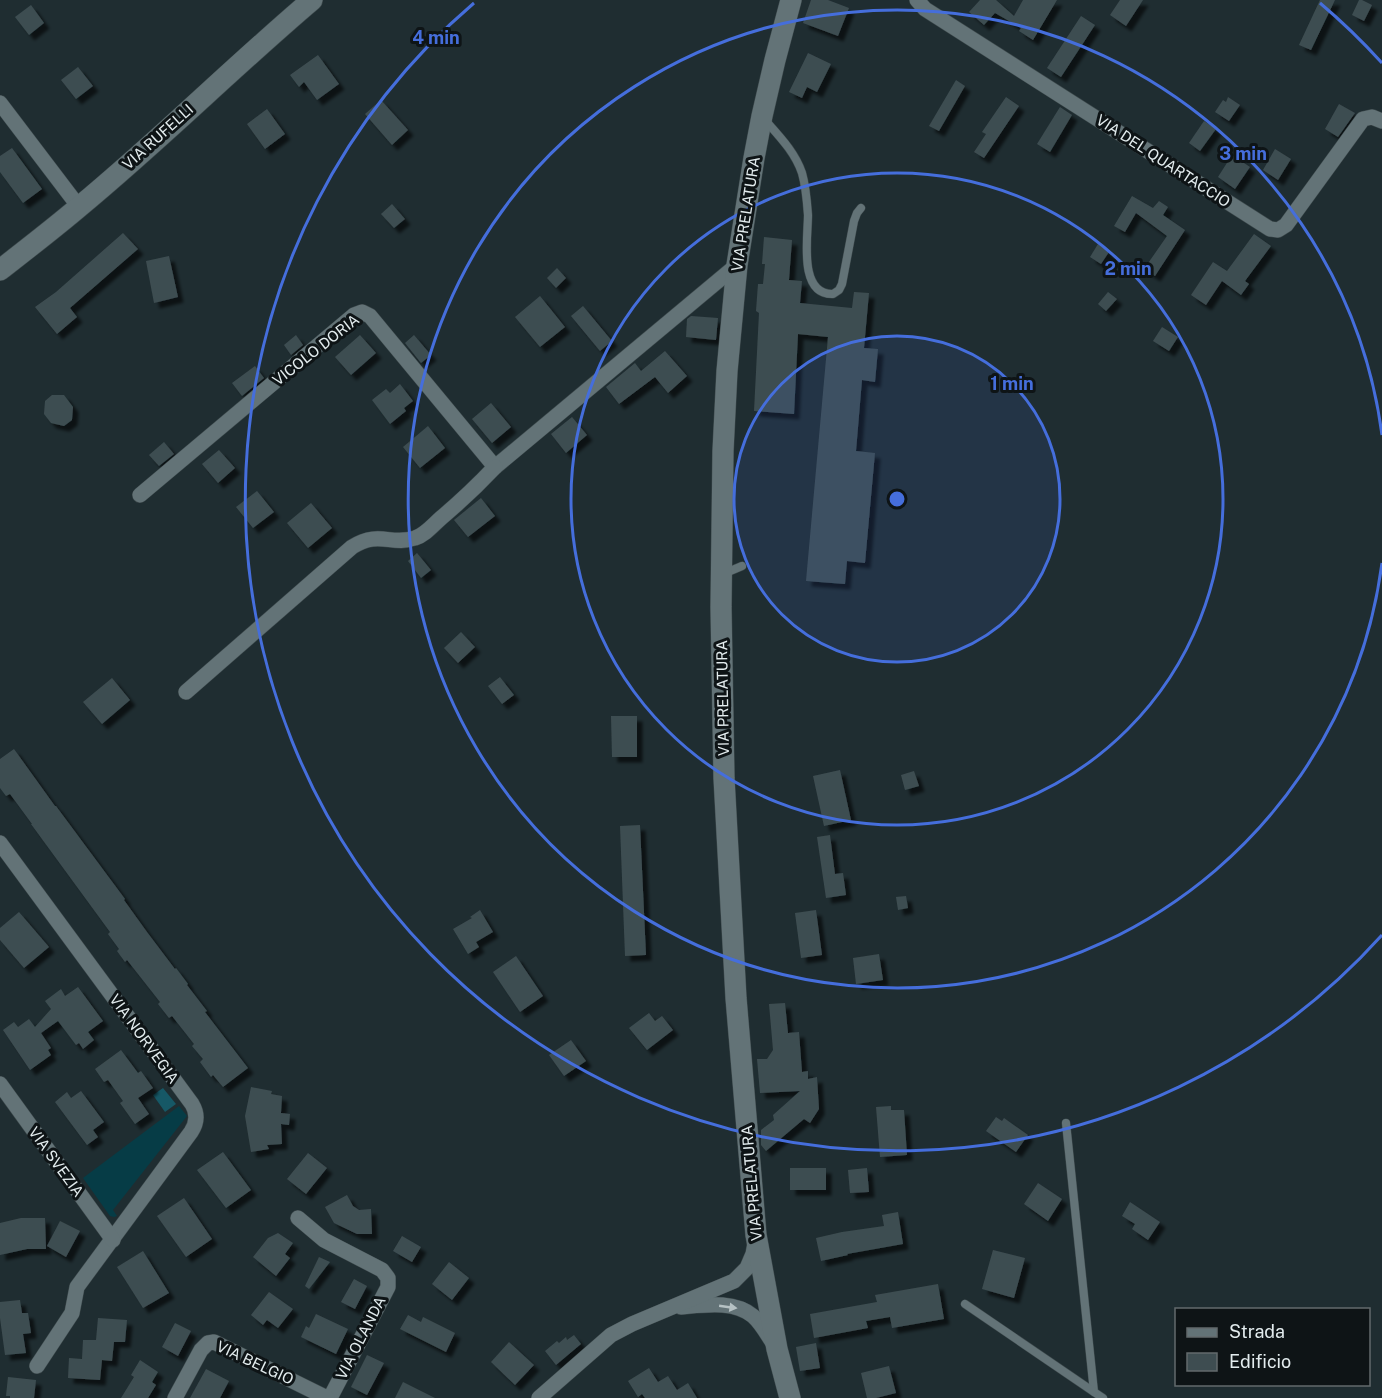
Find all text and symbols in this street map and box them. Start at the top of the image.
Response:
text: 4 min [412,27,460,48]
street label: VIA RUFELLI [119,101,196,173]
street label: VIA DEL QUARTACCIO [1093,111,1233,210]
text: 3 min [1219,143,1267,164]
street label: VIA PRELATURA [728,155,763,273]
text: 2 min [1104,258,1152,279]
street label: VICOLO DORIA [269,310,363,389]
text: 1 min [990,373,1034,394]
centre of rings [887,489,907,509]
street label: VIA PRELATURA [713,639,732,756]
street label: VIA NORVEGIA [106,991,183,1087]
street label: VIA SVEZIA [25,1123,88,1200]
street label: VIA PRELATURA [738,1124,765,1242]
street label: VIA OLANDA [332,1293,389,1382]
one-way arrow [718,1302,737,1311]
legend [1175,1308,1370,1386]
text: Strada [1229,1321,1285,1342]
street label: VIA BELGIO [214,1337,296,1388]
text: Edificio [1229,1351,1291,1372]

